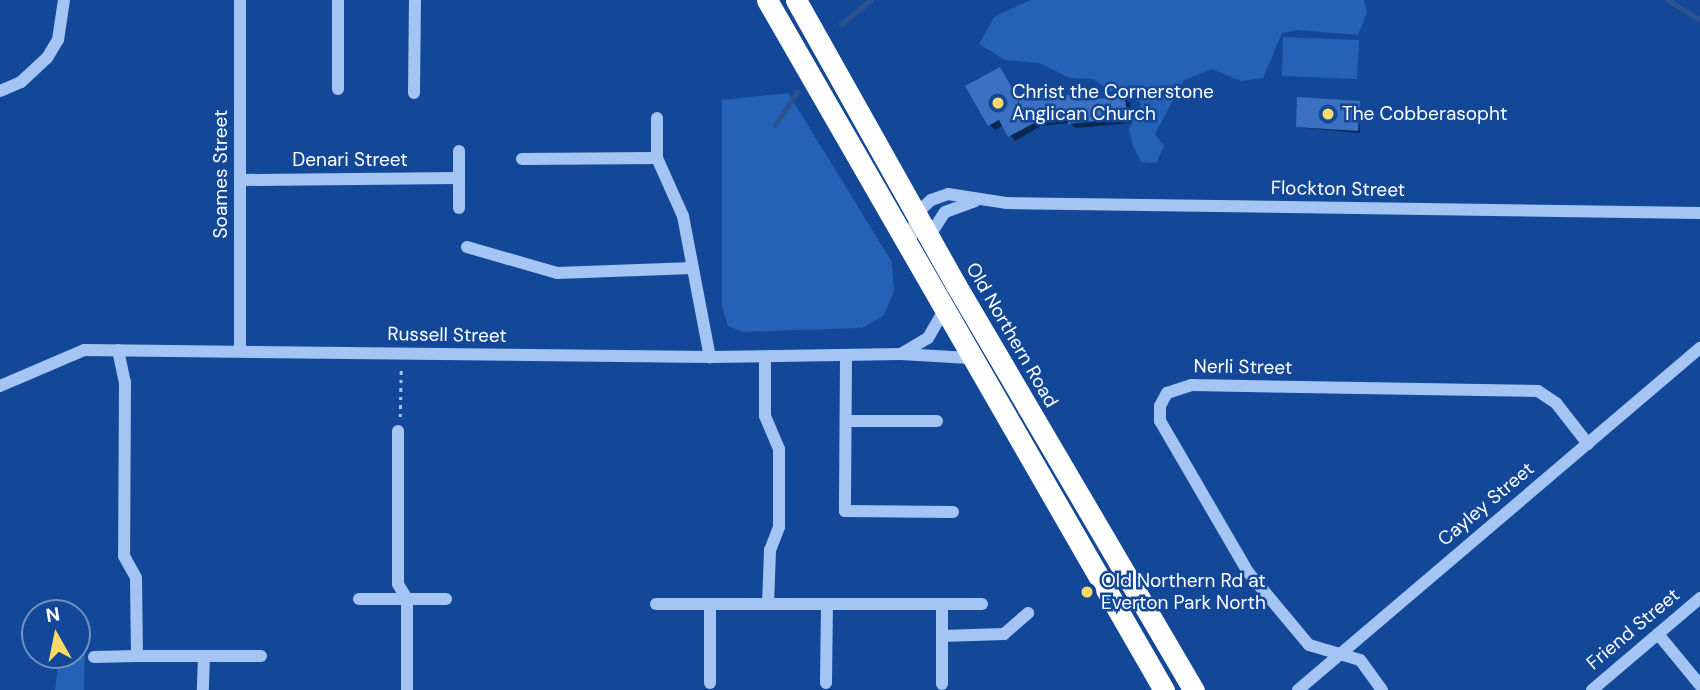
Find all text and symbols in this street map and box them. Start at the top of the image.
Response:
place label: Christ the Cornerstone Anglican Church [1012,81,1214,125]
marker: Christ the Cornerstone Anglican Church [990,95,1006,111]
place label: The Cobberasopht [1342,103,1507,125]
marker: The Cobberasopht [1320,106,1336,122]
street label: Soames Street [210,110,232,238]
street label: Denari Street [292,149,408,171]
street label: Flockton Street [1271,176,1405,202]
street label: Old Northern Road [961,258,1063,412]
street label: Russell Street [387,323,507,347]
street label: Nerli Street [1193,355,1293,379]
street label: Cayley Street [1433,457,1539,551]
place label: Old Northern Rd at Everton Park North [1101,570,1266,614]
marker: Old Northern Rd at Everton Park North [1079,584,1095,600]
street label: Friend Street [1582,584,1684,674]
north arrow [21,599,91,669]
text: N [44,601,62,628]

